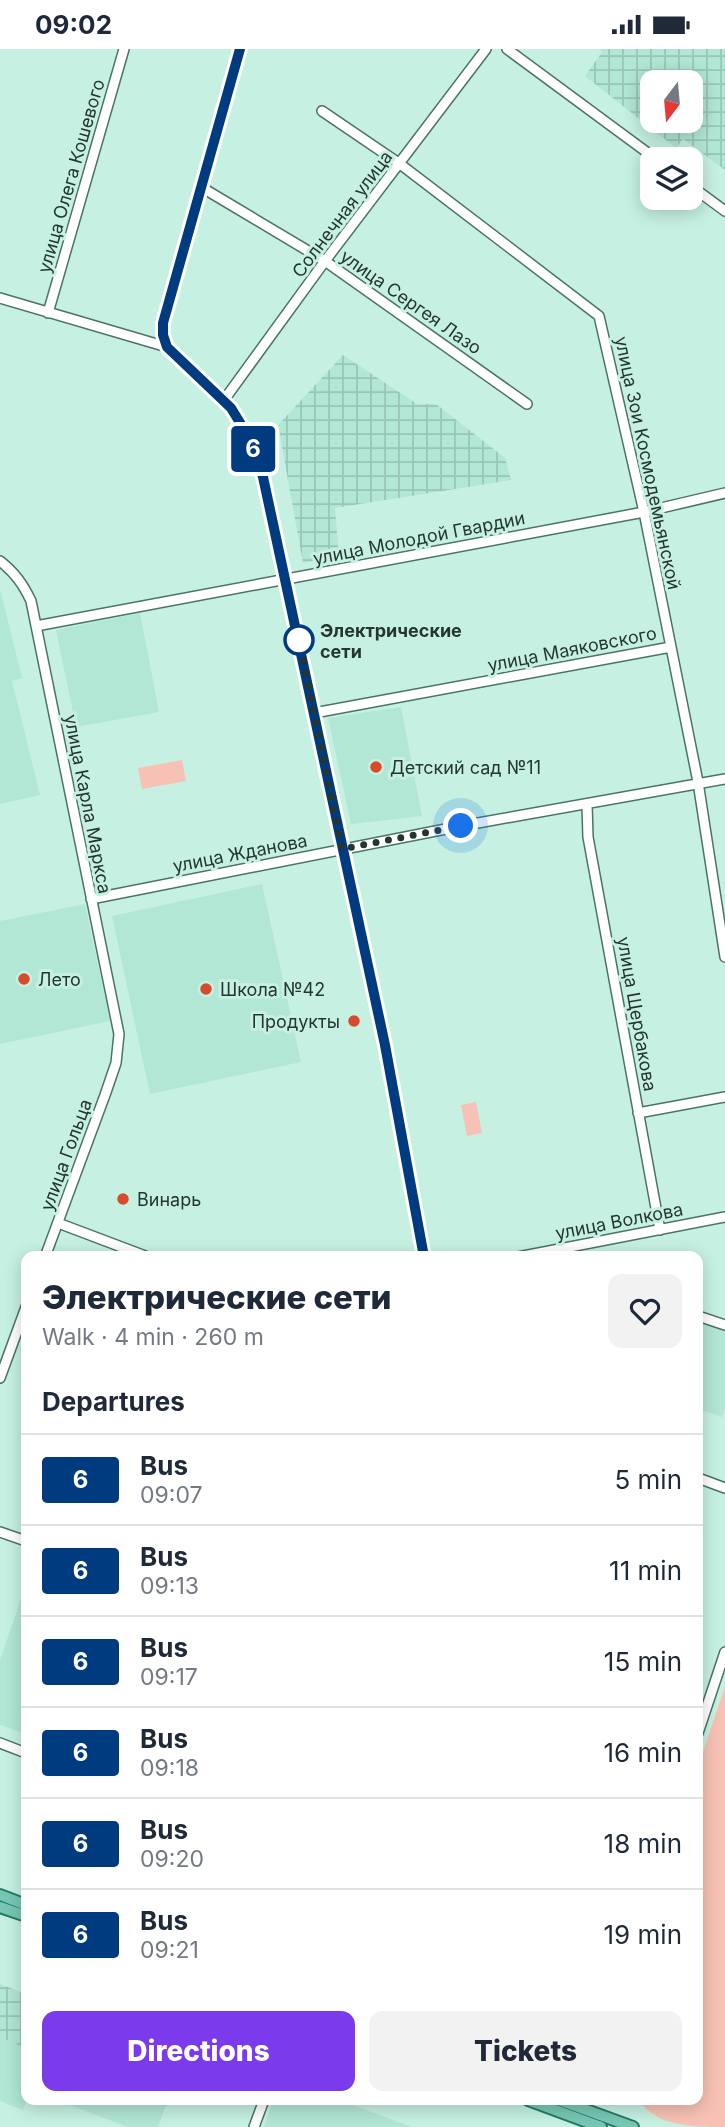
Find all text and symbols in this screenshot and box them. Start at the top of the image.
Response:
text: 09:02 [35,9,112,40]
north arrow [640,70,704,133]
map controls [640,70,703,210]
street label: улица Олега Кошевого [33,77,109,275]
street label: Солнечная улица [288,147,396,281]
button: layers [640,147,703,210]
street label: улица Сергея Лазо [336,245,486,359]
street label: улица Зои Космодемьянской [611,334,685,592]
line badge: 6 [230,426,276,472]
text: 6 [245,434,261,463]
street label: улица Молодой Гвардии [311,507,527,569]
place label: Электрические сети [320,620,462,662]
street label: улица Маяковского [486,622,658,676]
marker: Электрические сети [284,625,314,655]
street label: улица Карла Маркса [60,713,116,895]
place label: Детский сад №11 [390,757,541,778]
marker: Детский сад №11 [368,759,384,775]
your location [443,808,478,843]
street label: улица Жданова [171,830,309,876]
street label: улица Щербакова [613,935,661,1093]
place label: Лето [38,969,81,990]
marker: Лето [16,971,32,987]
place label: Школа №42 [220,979,325,1000]
marker: Школа №42 [198,981,214,997]
place label: Продукты [252,1011,340,1032]
marker: Продукты [346,1013,362,1029]
street label: улица Гольца [36,1096,96,1214]
place label: Винарь [137,1189,201,1210]
marker: Винарь [115,1191,131,1207]
street label: улица Волкова [553,1198,685,1244]
button: heart [608,1274,682,1348]
text: Электрические сети [42,1277,391,1317]
text: Walk · 4 min · 260 m [42,1323,264,1351]
text: Departures [42,1386,185,1417]
text: Bus [140,1450,188,1481]
text: 5 min [614,1464,682,1495]
text: 6 [73,1465,88,1494]
text: 09:07 [140,1481,202,1509]
text: Bus [140,1541,188,1572]
text: 11 min [609,1555,682,1586]
text: 6 [73,1556,88,1585]
text: 09:13 [140,1572,199,1600]
text: Bus [140,1632,188,1663]
text: 15 min [604,1646,682,1677]
text: 6 [73,1647,88,1676]
text: 09:17 [140,1663,198,1691]
text: Bus [140,1723,188,1754]
text: 16 min [604,1737,682,1768]
text: 6 [73,1738,88,1767]
text: 09:18 [140,1754,199,1782]
text: Bus [140,1814,188,1845]
text: 18 min [604,1828,682,1859]
text: 6 [73,1829,88,1858]
text: 09:20 [140,1845,204,1873]
text: Bus [140,1905,188,1936]
text: 19 min [604,1919,682,1950]
text: 6 [73,1920,88,1949]
text: 09:21 [140,1936,199,1964]
button: Directions [42,2011,355,2091]
button: Tickets [369,2011,682,2091]

